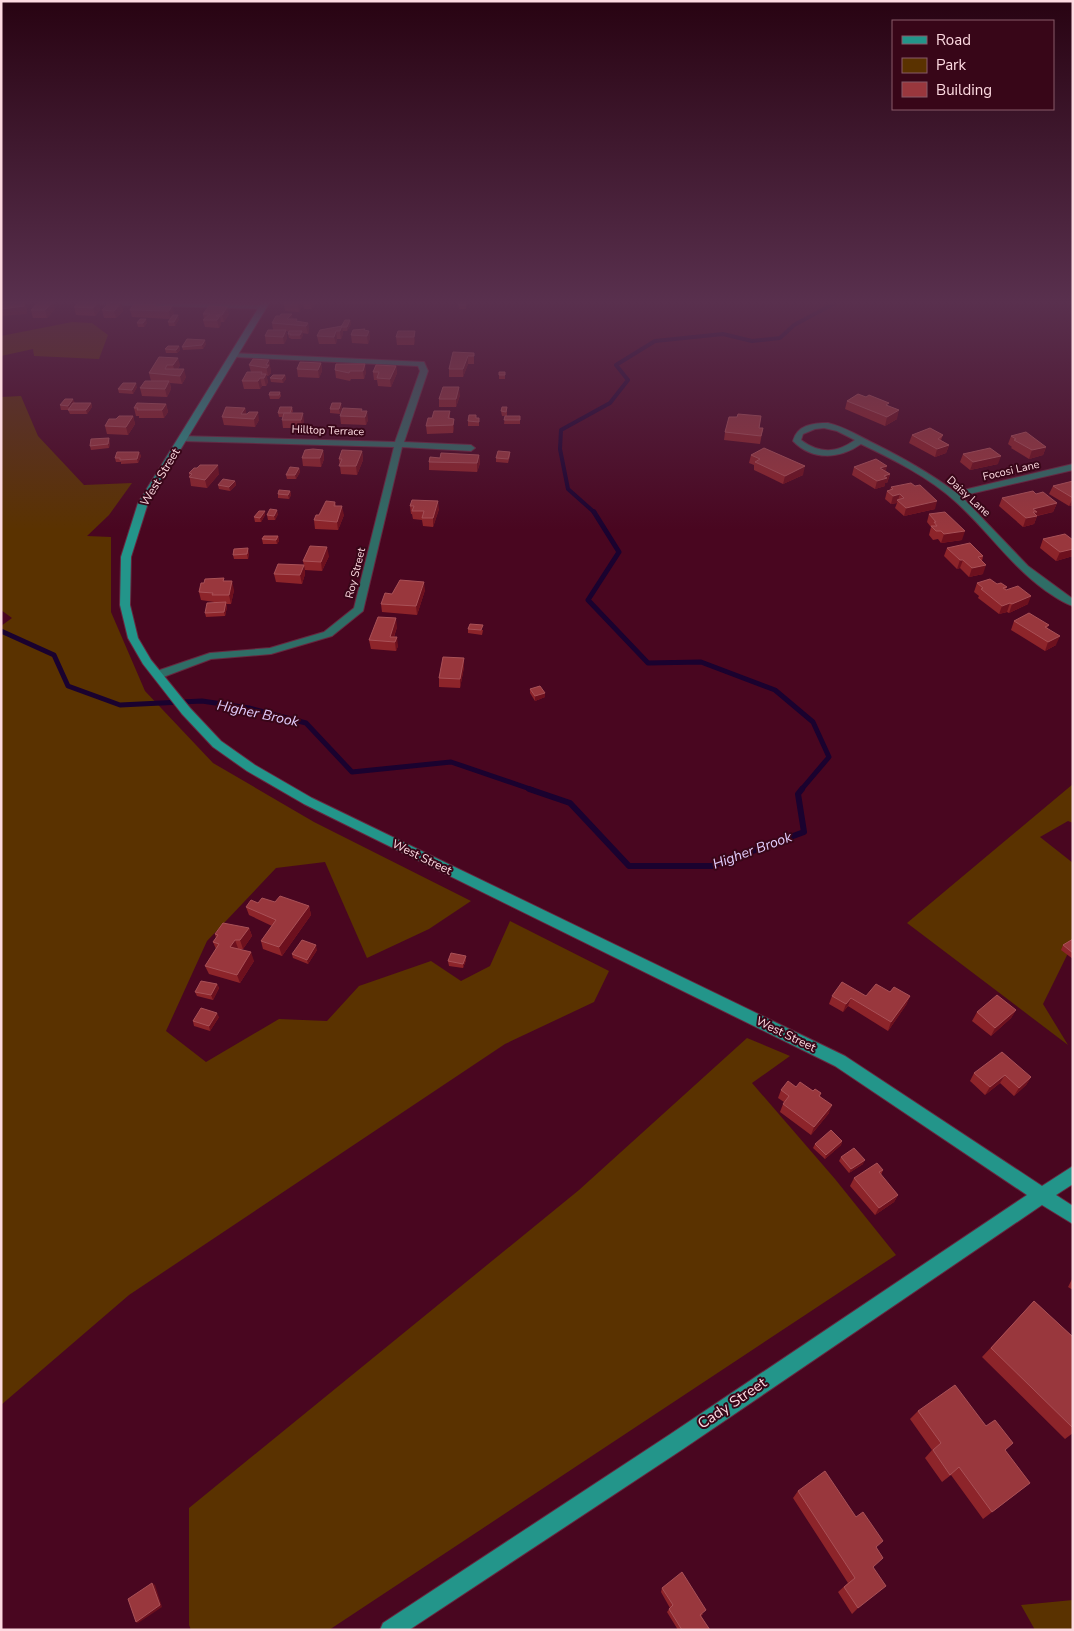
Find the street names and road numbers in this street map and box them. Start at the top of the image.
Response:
street label: Hilltop Terrace [291,422,365,439]
street label: West Street [136,445,184,509]
street label: Focosi Lane [981,457,1041,484]
street label: Daisy Lane [944,473,994,520]
street label: Roy Street [342,546,369,600]
street label: West Street [389,836,455,879]
street label: West Street [753,1013,819,1056]
street label: Cady Street [694,1372,771,1433]

